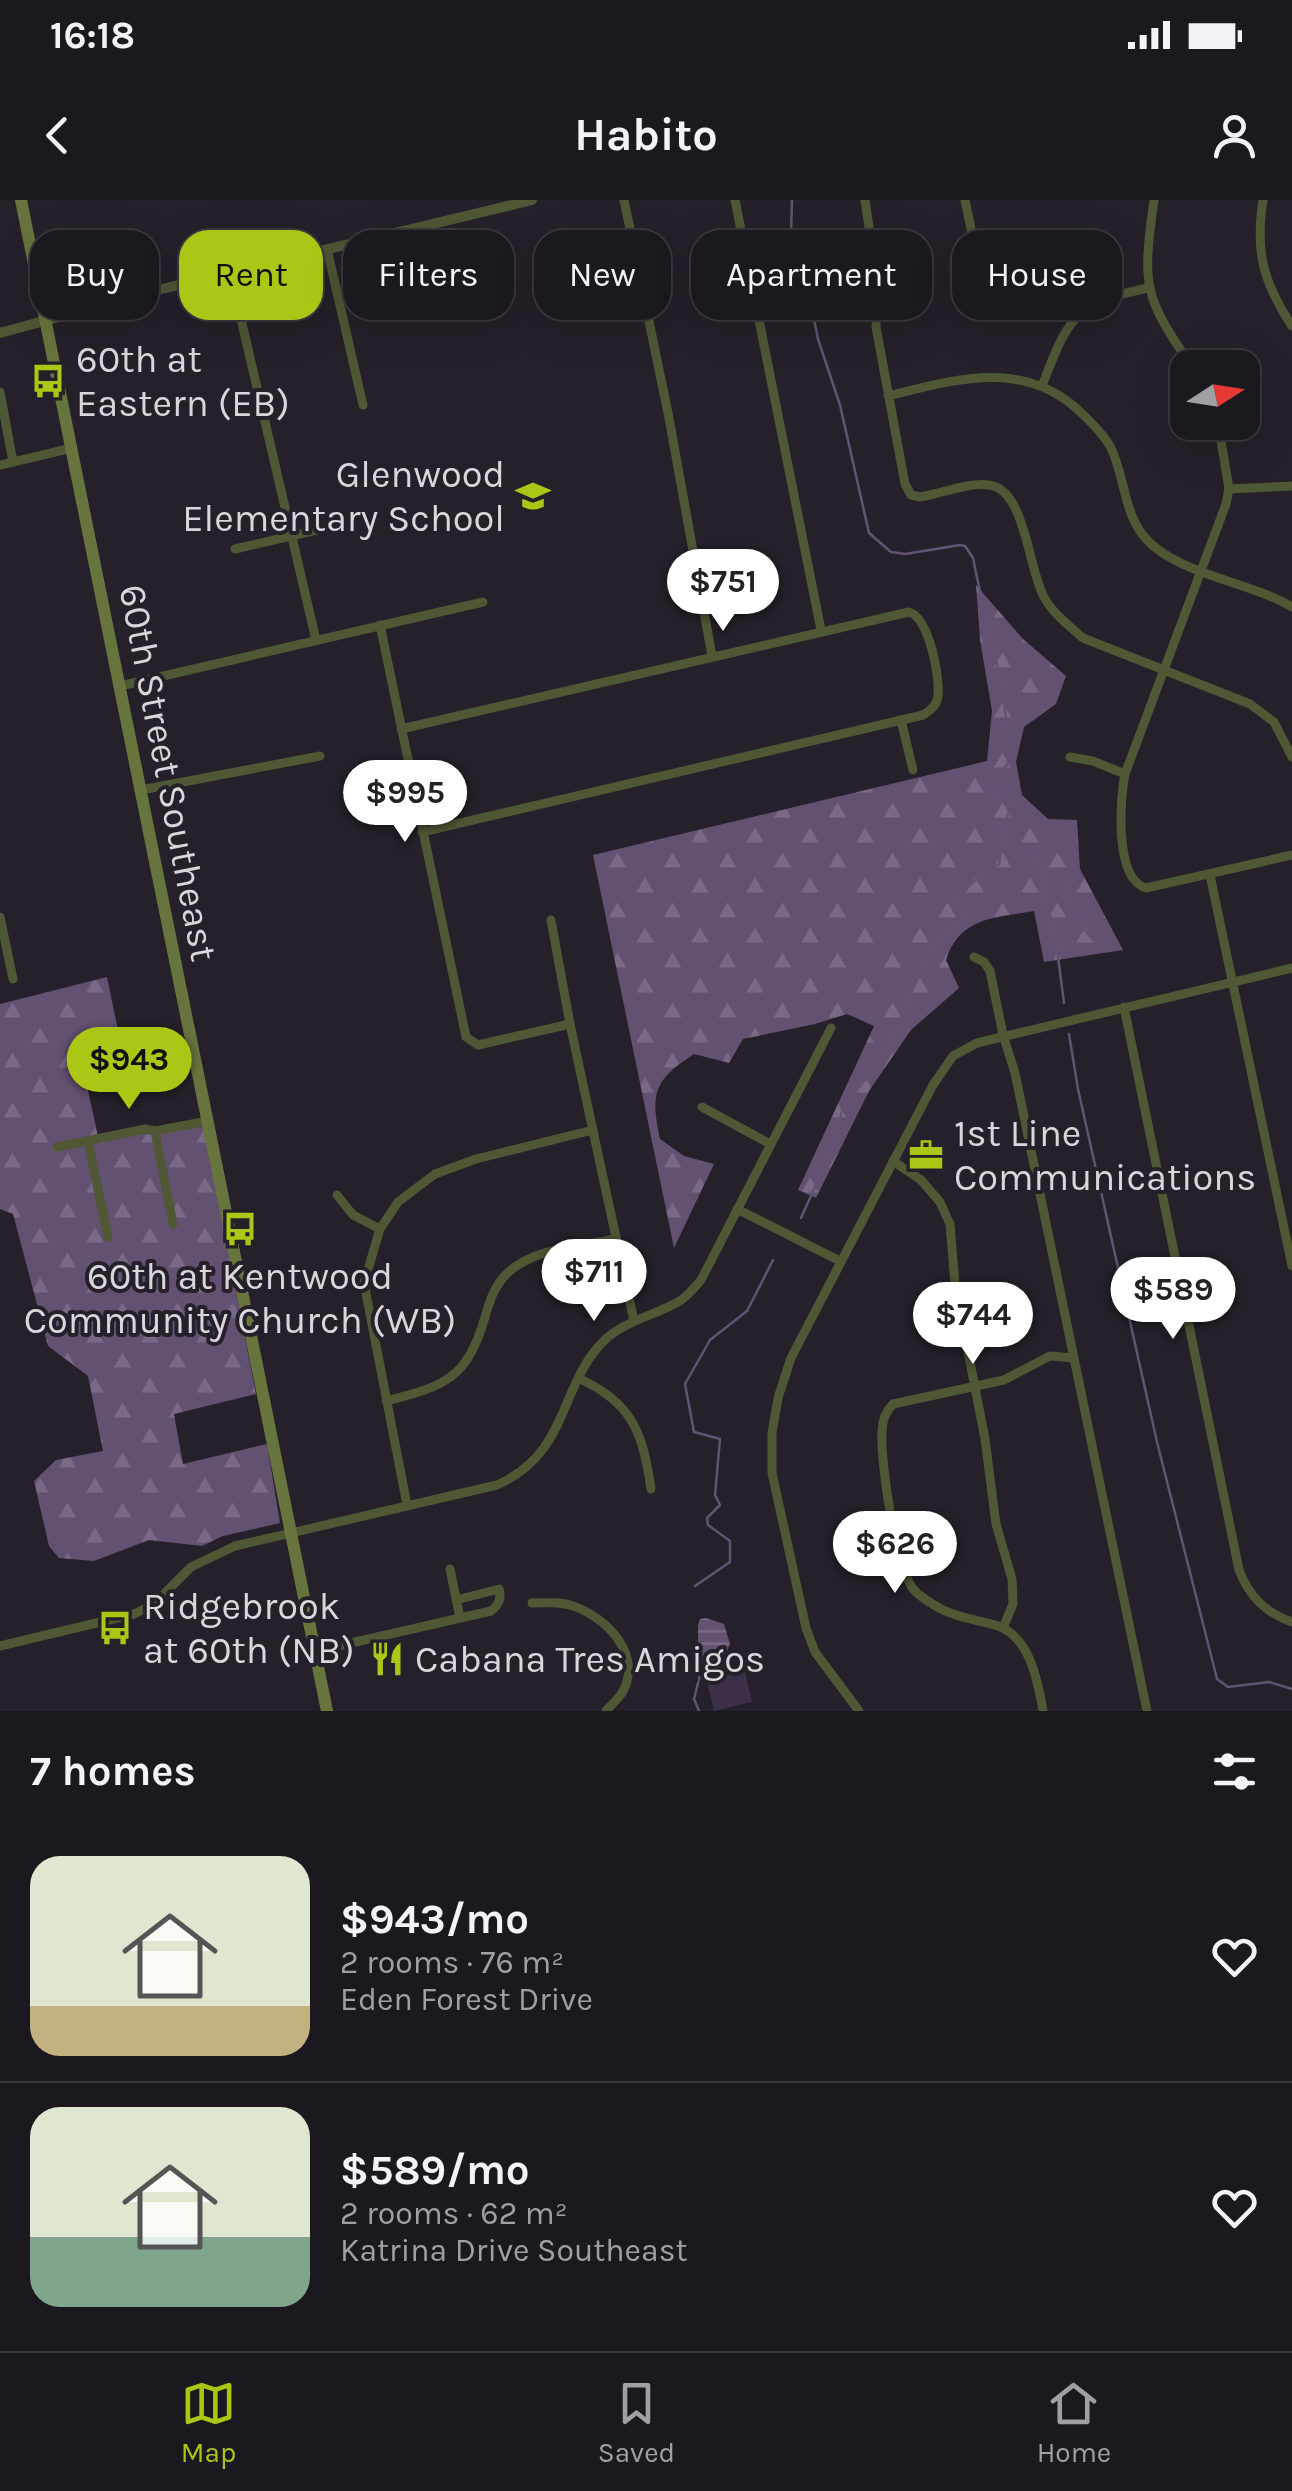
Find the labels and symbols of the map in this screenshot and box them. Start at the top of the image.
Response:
place label: 60th at Eastern (EB) [76,337,290,426]
north arrow [1170,350,1260,440]
bus stop icon: 60th at Eastern (EB) [29,362,67,400]
place label: Glenwood Elementary School [182,452,505,541]
school or university icon: Glenwood Elementary School [514,477,552,515]
pin: $751 [664,549,782,634]
street label: 60th Street Southeast [109,581,227,965]
pin: $995 [346,760,464,845]
pin: $943 [70,1027,188,1112]
place label: 1st Line Communications [954,1111,1256,1200]
office icon: 1st Line Communications [907,1136,945,1174]
bus stop icon: 60th at Kentwood Community Church (WB) [221,1210,259,1248]
pin: $711 [535,1239,653,1324]
place label: 60th at Kentwood Community Church (WB) [24,1254,456,1343]
pin: $589 [1114,1257,1232,1342]
pin: $744 [914,1282,1032,1367]
pin: $626 [836,1511,954,1596]
place label: Ridgebrook at 60th (NB) [143,1584,354,1673]
bus stop icon: Ridgebrook at 60th (NB) [96,1609,134,1647]
place label: Cabana Tres Amigos [415,1637,765,1682]
restaurant icon: Cabana Tres Amigos [368,1640,406,1678]

